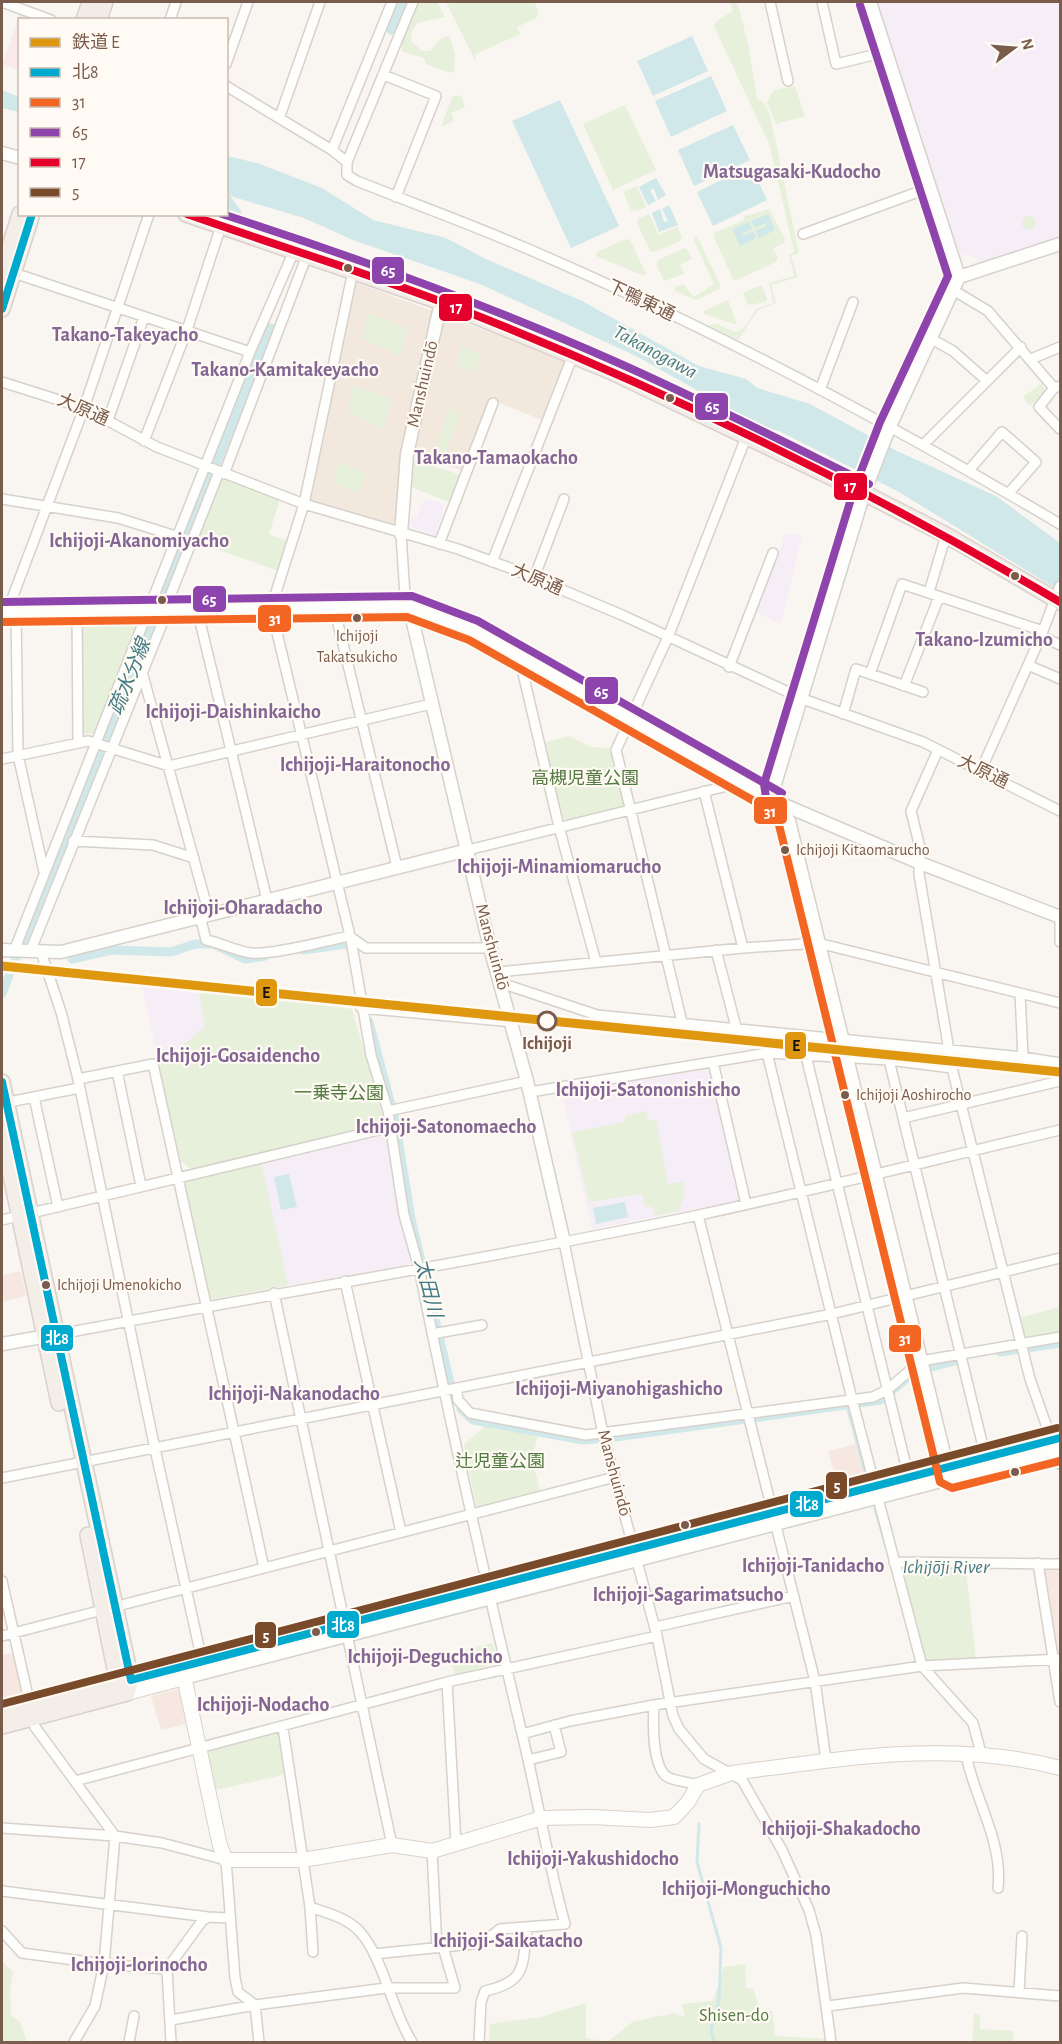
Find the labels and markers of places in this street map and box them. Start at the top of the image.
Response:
unlabelled marker [342,262,354,274]
unlabelled marker [664,392,676,404]
unlabelled marker [1009,570,1021,582]
unlabelled marker [156,594,168,606]
marker: Ichijoji Takatsukicho [351,612,363,624]
place label: Ichijoji Takatsukicho [316,628,398,665]
place label: Ichijoji Kitaomarucho [796,842,930,859]
marker: Ichijoji Kitaomarucho [779,844,791,856]
marker: Ichijoji [537,1011,557,1031]
place label: Ichijoji [522,1035,572,1053]
place label: Ichijoji Aoshirocho [856,1087,972,1104]
marker: Ichijoji Aoshirocho [839,1089,851,1101]
place label: Ichijoji Umenokicho [57,1277,182,1294]
marker: Ichijoji Umenokicho [40,1279,52,1291]
unlabelled marker [1009,1466,1021,1478]
unlabelled marker [679,1519,691,1531]
unlabelled marker [310,1626,322,1638]

